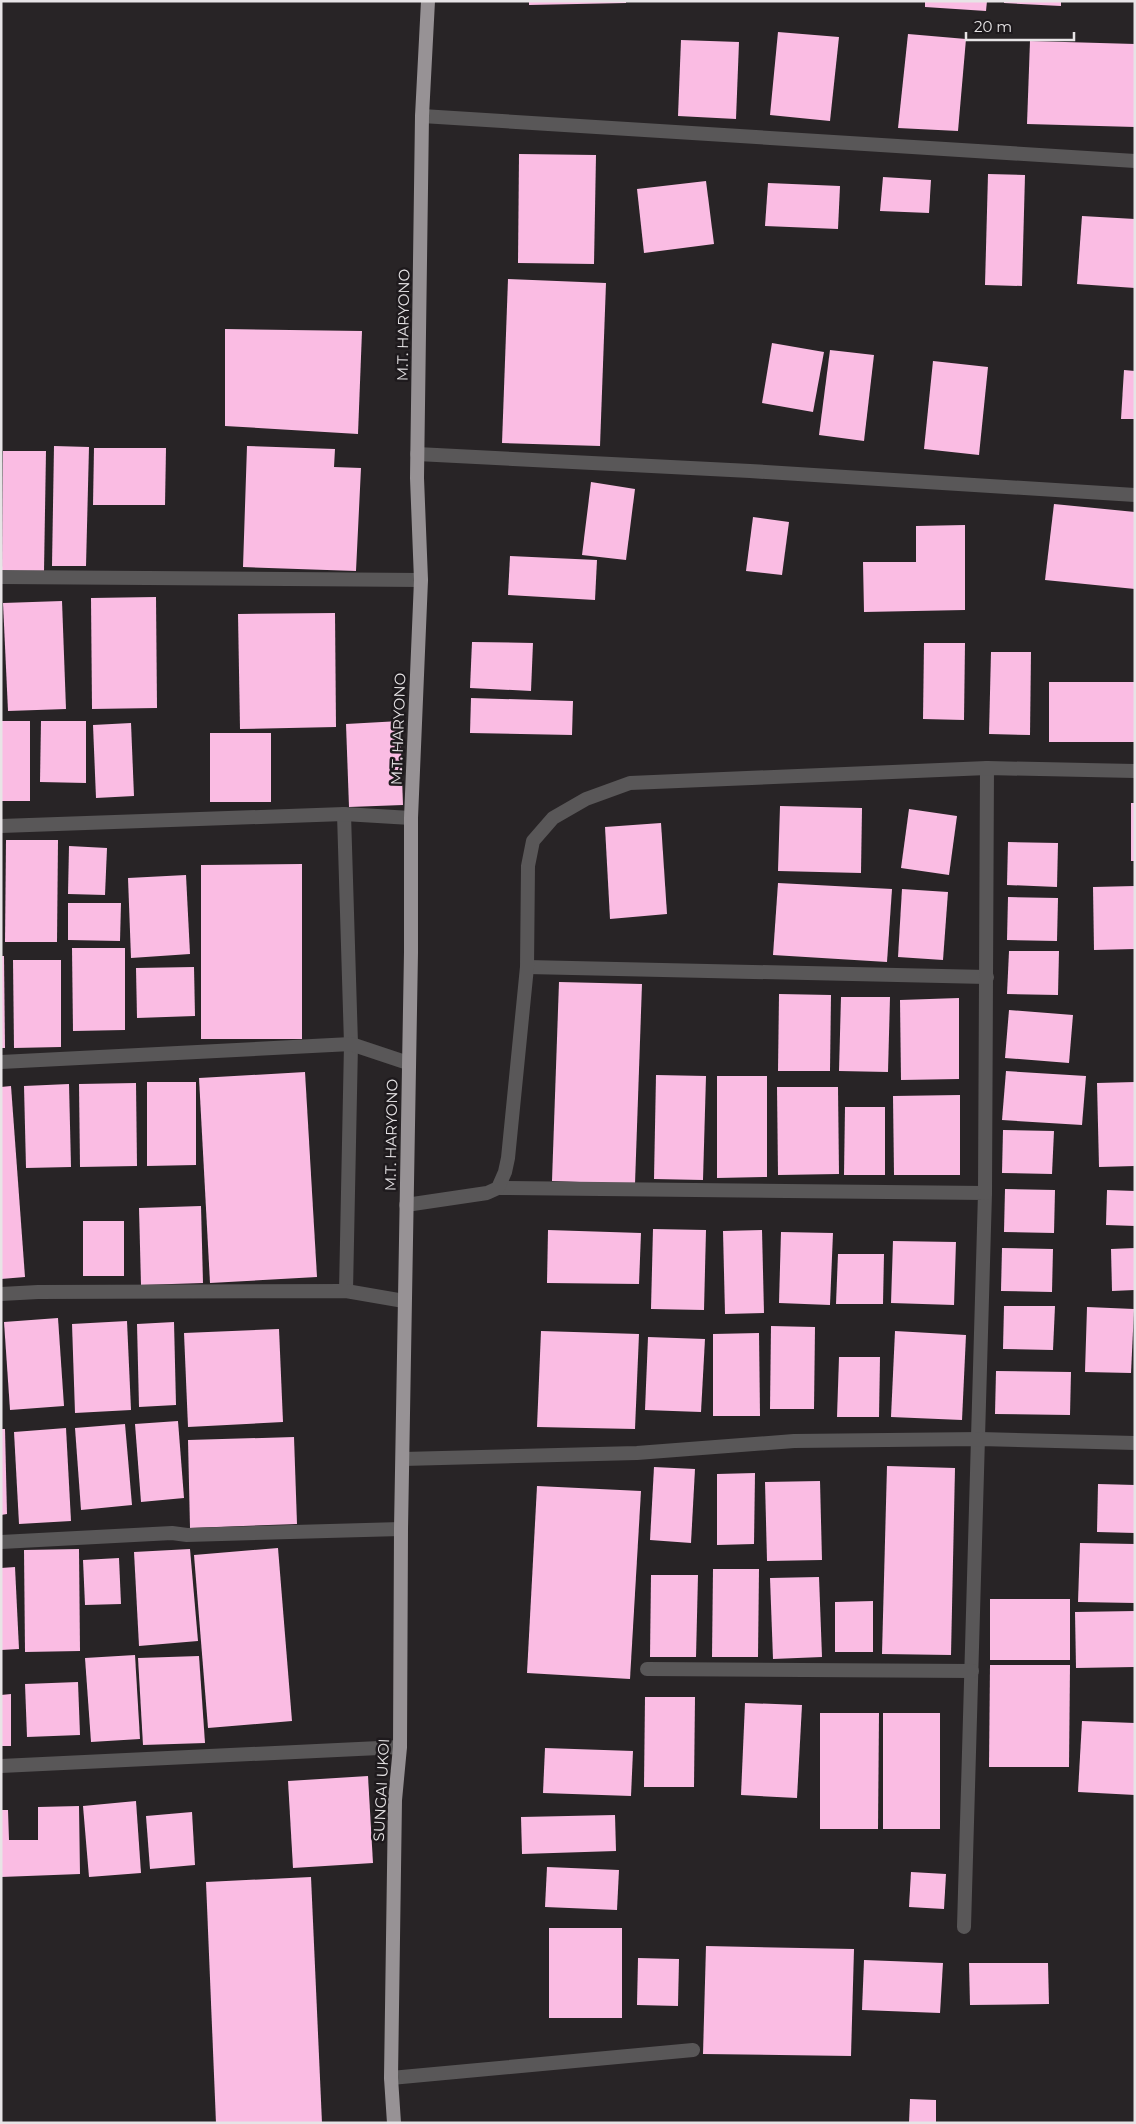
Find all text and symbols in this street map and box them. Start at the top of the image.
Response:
scale bar [966,10,1074,42]
text: 20 m [974,17,1012,36]
street label: M.T. HARYONO [393,269,413,381]
street label: M.T. HARYONO [387,673,409,785]
street label: M.T. HARYONO [381,1079,401,1191]
street label: SUNGAI UKOI [369,1738,393,1842]

